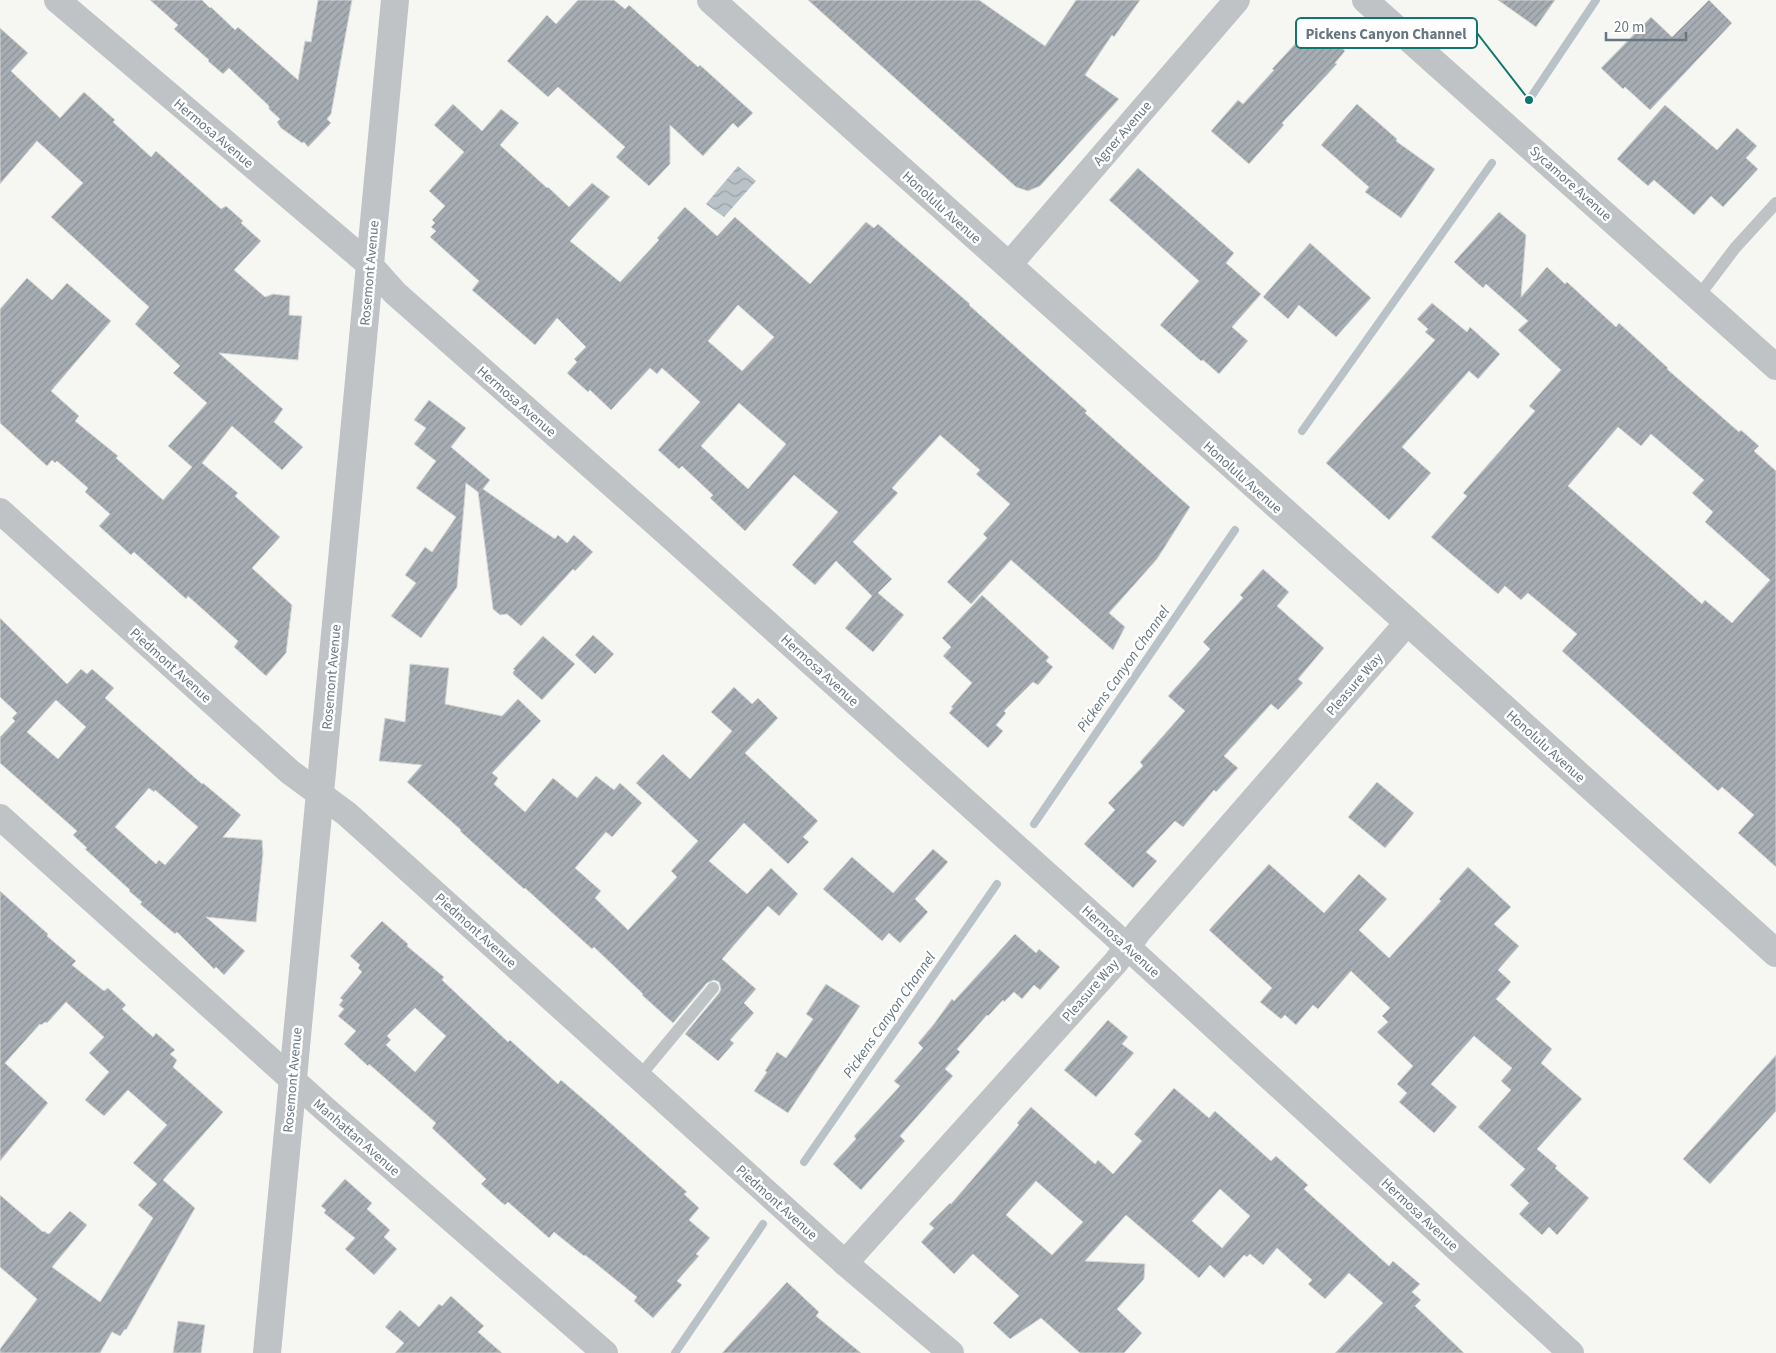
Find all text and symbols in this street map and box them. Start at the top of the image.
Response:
scale bar [1606,10,1686,42]
text: 20 m [1614,17,1644,38]
callout: Pickens Canyon Channel [1296,18,1477,48]
text: Pickens Canyon Channel [1305,24,1467,45]
street label: Hermosa Avenue [169,94,258,173]
street label: Agner Avenue [1089,97,1157,170]
street label: Sycamore Avenue [1525,141,1616,226]
street label: Honolulu Avenue [897,167,985,249]
street label: Rosemont Avenue [355,220,385,327]
street label: Hermosa Avenue [472,362,560,442]
street label: Honolulu Avenue [1198,437,1286,519]
water label: Pickens Canyon Channel [1072,602,1175,737]
street label: Piedmont Avenue [125,624,216,708]
street label: Rosemont Avenue [317,624,347,731]
street label: Hermosa Avenue [776,630,863,711]
street label: Pleasure Way [1322,648,1388,721]
street label: Honolulu Avenue [1501,706,1589,788]
street label: Piedmont Avenue [430,889,521,973]
street label: Hermosa Avenue [1077,901,1164,982]
water label: Pickens Canyon Channel [838,948,941,1083]
street label: Pleasure Way [1058,954,1124,1027]
street label: Rosemont Avenue [278,1027,308,1134]
street label: Manhattan Avenue [309,1094,404,1181]
street label: Piedmont Avenue [731,1161,822,1245]
street label: Hermosa Avenue [1376,1174,1462,1256]

